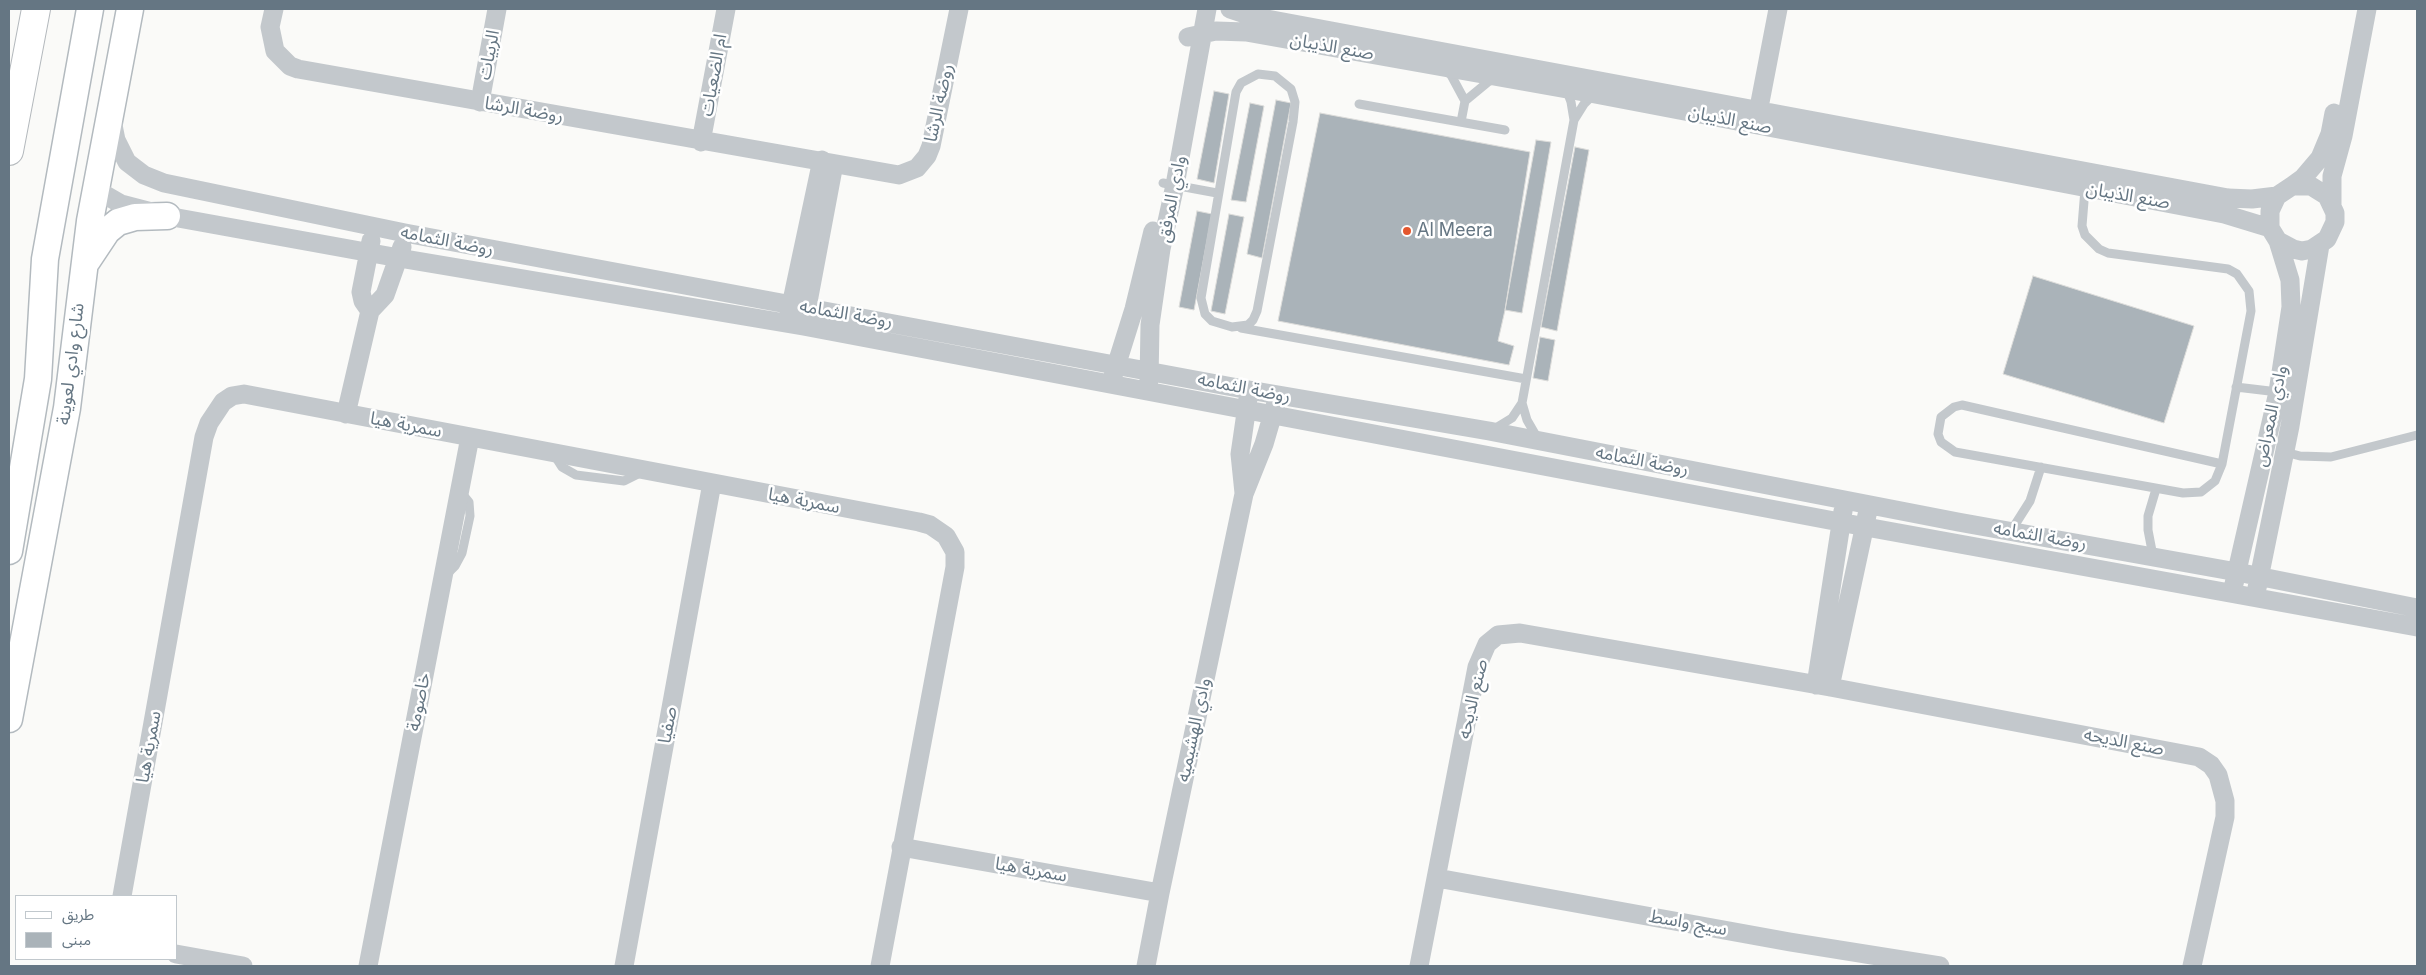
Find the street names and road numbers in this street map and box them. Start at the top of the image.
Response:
street label: الربيات [474,28,504,82]
street label: صنع الذيبان [1288,29,1376,65]
street label: ام الضعيات [696,32,732,118]
street label: روضة الرشا [920,62,958,144]
street label: روضة الرشا [483,92,565,128]
street label: صنع الذيبان [1686,101,1774,139]
street label: وادي المرفق [1153,154,1191,244]
street label: صنع الذيبان [2084,178,2172,214]
street label: روضة الثمامه [399,221,495,261]
street label: روضة الثمامه [798,295,894,333]
street label: شارع وادي لعوينة [53,302,89,426]
street label: وادي المعراض [2250,363,2292,469]
street label: روضة الثمامه [1196,368,1292,408]
street label: سمرية هيا [368,407,444,443]
street label: روضة الثمامه [1594,441,1690,481]
street label: سمرية هيا [766,483,842,519]
street label: روضة الثمامه [1992,517,2088,555]
street label: صنع الديحه [1453,657,1493,741]
street label: خاصومة [403,671,435,733]
street label: وادي الهشيميه [1172,676,1216,784]
street label: صفيا [654,705,682,745]
street label: سمرية هيا [132,709,166,785]
street label: صنع الديحه [2082,724,2166,760]
street label: سمرية هيا [993,853,1069,887]
street label: سيج واسط [1647,906,1729,940]

